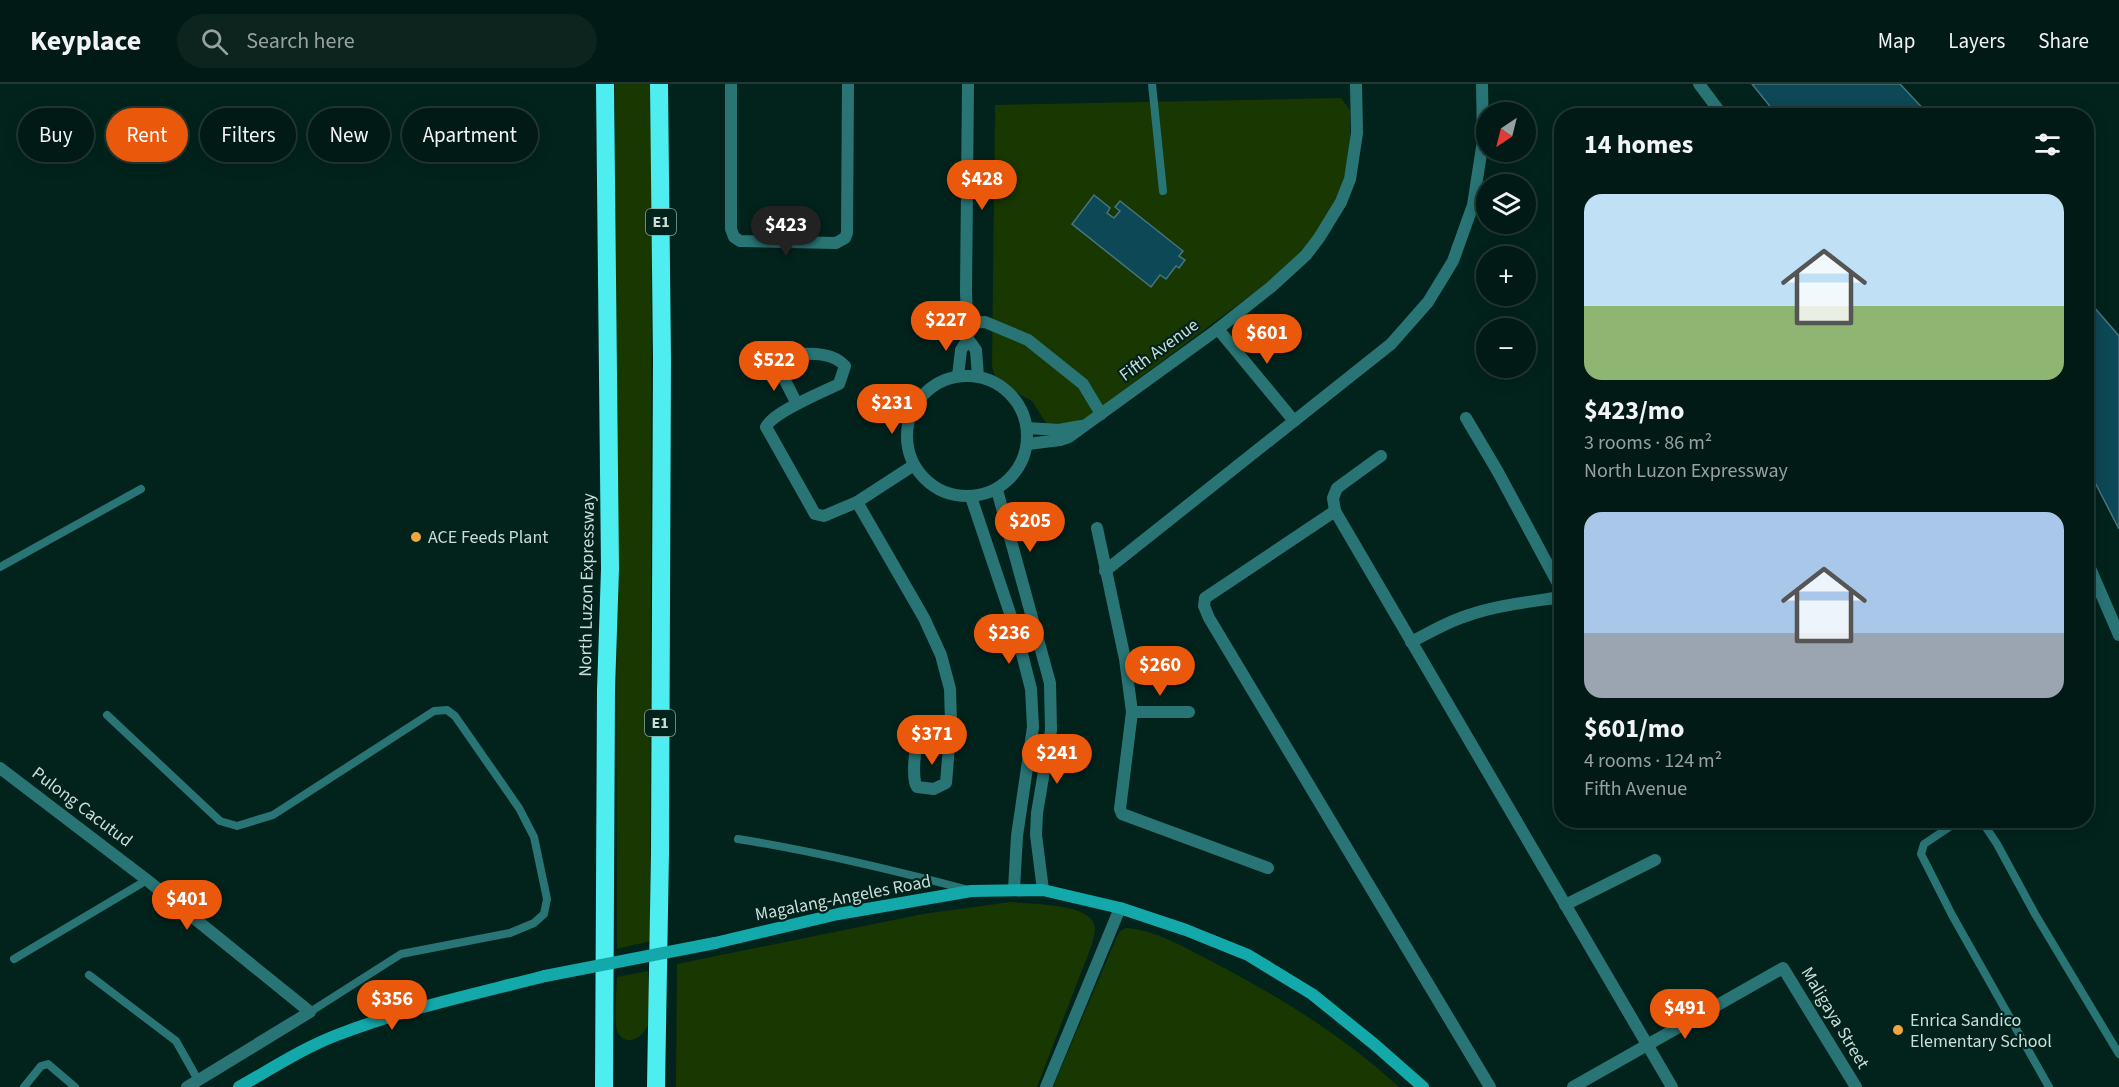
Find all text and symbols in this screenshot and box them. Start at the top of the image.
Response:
search box [177,14,597,68]
text: Keyplace [30,21,141,61]
icon: search [198,25,231,58]
text: Search here [246,25,355,57]
text: Map [1878,26,1915,56]
text: Layers [1948,26,2005,56]
text: Share [2038,26,2089,56]
north arrow [1476,102,1536,162]
map controls [1476,102,1536,378]
chip: Buy [18,108,94,162]
chip: Rent [106,108,188,162]
chip: Filters [200,108,296,162]
chip: New [308,108,390,162]
chip: Apartment [402,108,538,162]
text: 14 homes [1584,126,1693,163]
icon: filters [2031,128,2064,161]
pin: $428 [946,160,1018,211]
text: $428 [961,165,1003,193]
button: layers [1476,174,1536,234]
pin: $423 [750,206,822,257]
road number: E1 [646,209,676,235]
text: $423 [765,211,807,239]
icon: home [1770,233,1878,341]
button: + [1476,246,1536,306]
pin: $227 [910,301,982,352]
text: $227 [925,306,967,334]
street label: Fifth Avenue [1114,313,1204,387]
pin: $601 [1231,314,1303,365]
button: − [1476,318,1536,378]
text: $601 [1246,319,1288,347]
pin: $522 [738,341,810,392]
text: $522 [753,346,795,374]
pin: $231 [856,384,928,435]
text: $231 [871,389,913,417]
text: $423/mo [1584,392,1684,429]
text: 3 rooms · 86 m² [1584,429,1712,457]
text: North Luzon Expressway [1584,457,1788,485]
street label: North Luzon Expressway [573,492,601,677]
pin: $205 [994,502,1066,553]
text: $205 [1009,507,1051,535]
place label: ACE Feeds Plant [428,525,548,550]
marker: ACE Feeds Plant [409,530,423,544]
icon: home [1770,551,1878,659]
pin: $236 [973,614,1045,665]
text: $236 [988,619,1030,647]
pin: $260 [1124,646,1196,697]
text: $260 [1139,651,1181,679]
road number: E1 [645,710,675,736]
text: $601/mo [1584,710,1684,747]
pin: $371 [896,715,968,766]
text: $371 [911,720,953,748]
pin: $241 [1021,734,1093,785]
text: $241 [1036,739,1078,767]
text: 4 rooms · 124 m² [1584,747,1722,775]
street label: Pulong Cacutud [27,761,137,853]
text: Fifth Avenue [1584,775,1687,803]
street label: Magalang-Angeles Road [753,869,933,927]
pin: $401 [151,880,223,931]
text: $401 [166,885,208,913]
street label: Maligaya Street [1795,962,1875,1074]
pin: $356 [356,980,428,1031]
text: $356 [371,985,413,1013]
pin: $491 [1649,989,1721,1040]
text: $491 [1664,994,1706,1022]
place label: Enrica Sandico Elementary School [1910,1008,2052,1054]
marker: Enrica Sandico Elementary School [1891,1023,1905,1037]

